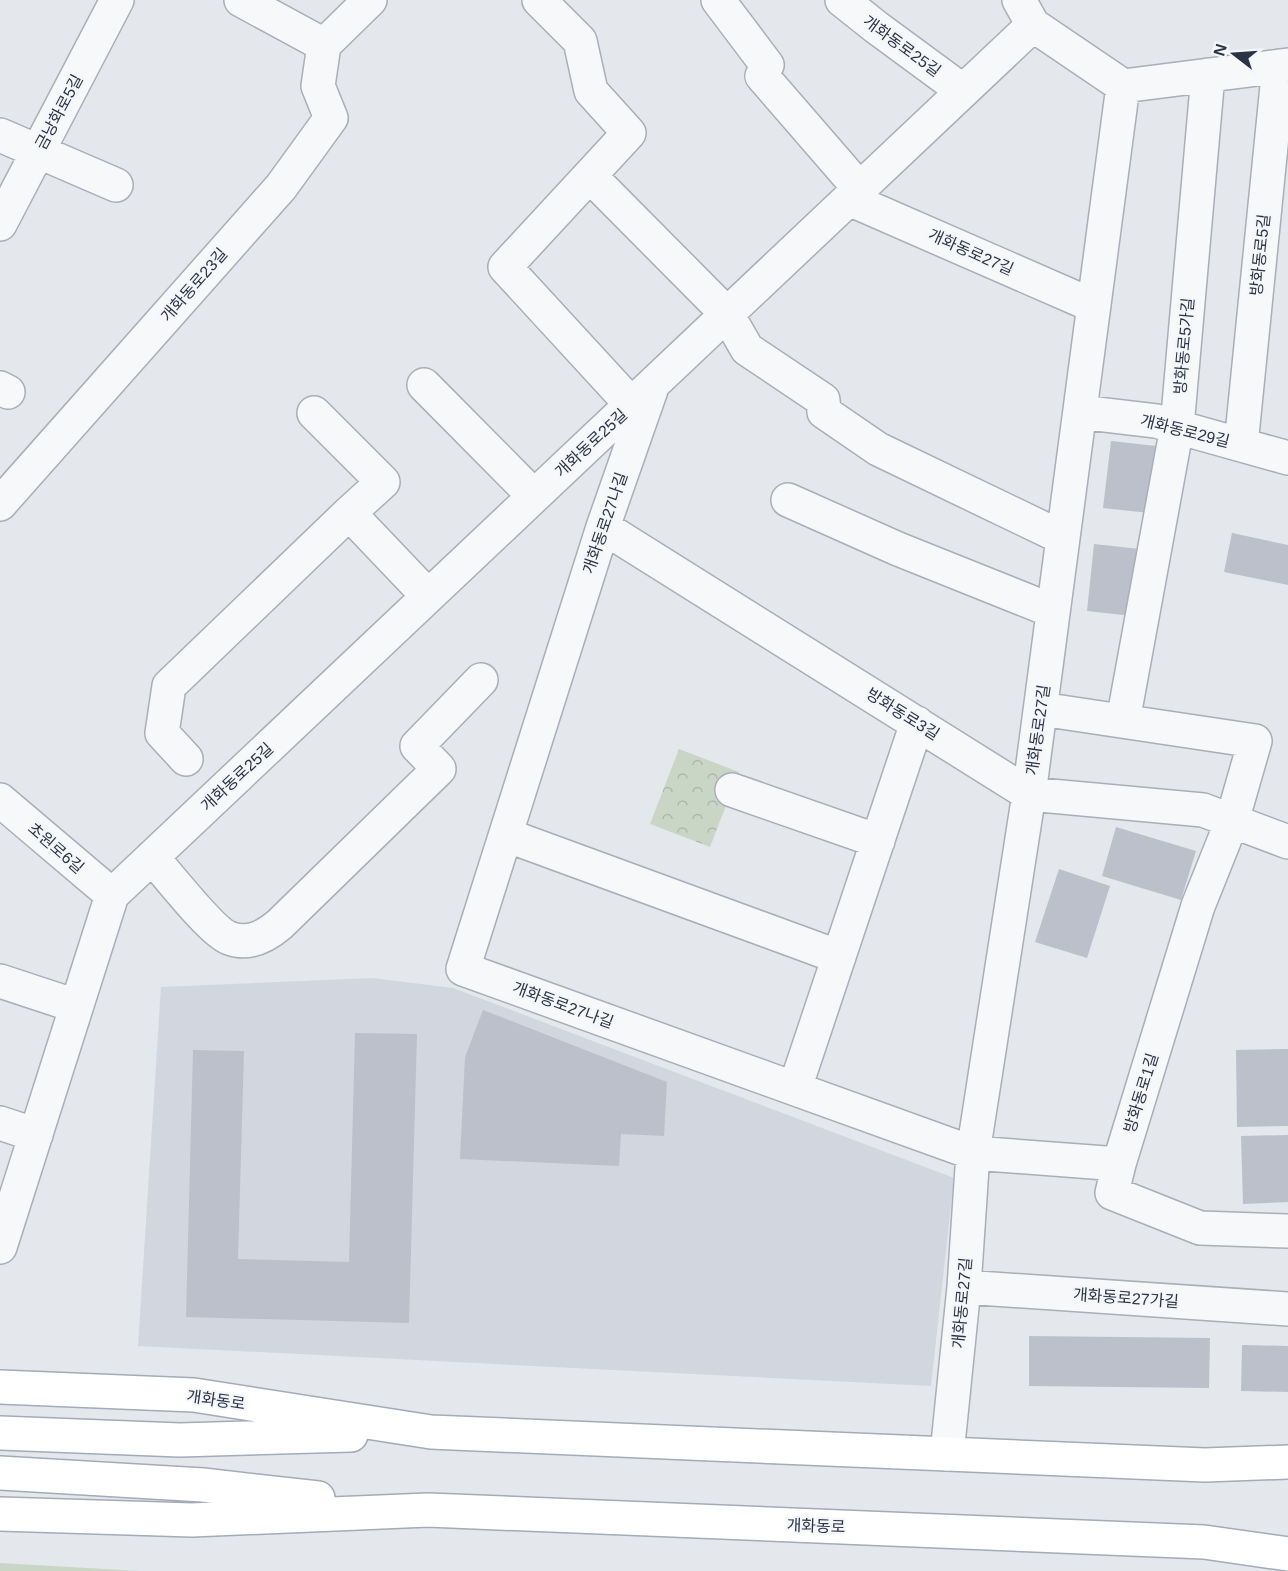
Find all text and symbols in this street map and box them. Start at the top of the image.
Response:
street label: 개화동로25길 [860,12,944,80]
north arrow [1204,24,1264,84]
text: N [1210,42,1230,58]
street label: 금낭화로5길 [32,72,86,152]
street label: 방화동로5길 [1247,213,1273,297]
street label: 개화동로27길 [926,226,1016,278]
street label: 개화동로23길 [158,245,230,325]
street label: 방화동로5가길 [1171,297,1197,395]
street label: 개화동로25길 [552,406,630,480]
street label: 개화동로29길 [1139,412,1231,450]
street label: 개화동로27나길 [580,470,630,576]
street label: 개화동로27길 [1023,684,1053,776]
street label: 방화동로3길 [864,685,942,743]
street label: 개화동로25길 [198,740,276,814]
street label: 초원로6길 [25,819,87,877]
street label: 개화동로27나길 [510,979,616,1031]
street label: 방화동로1길 [1121,1051,1161,1135]
street label: 개화동로27길 [950,1257,974,1349]
street label: 개화동로27가길 [1072,1286,1180,1310]
street label: 개화동로 [186,1387,247,1413]
street label: 개화동로 [786,1516,846,1536]

